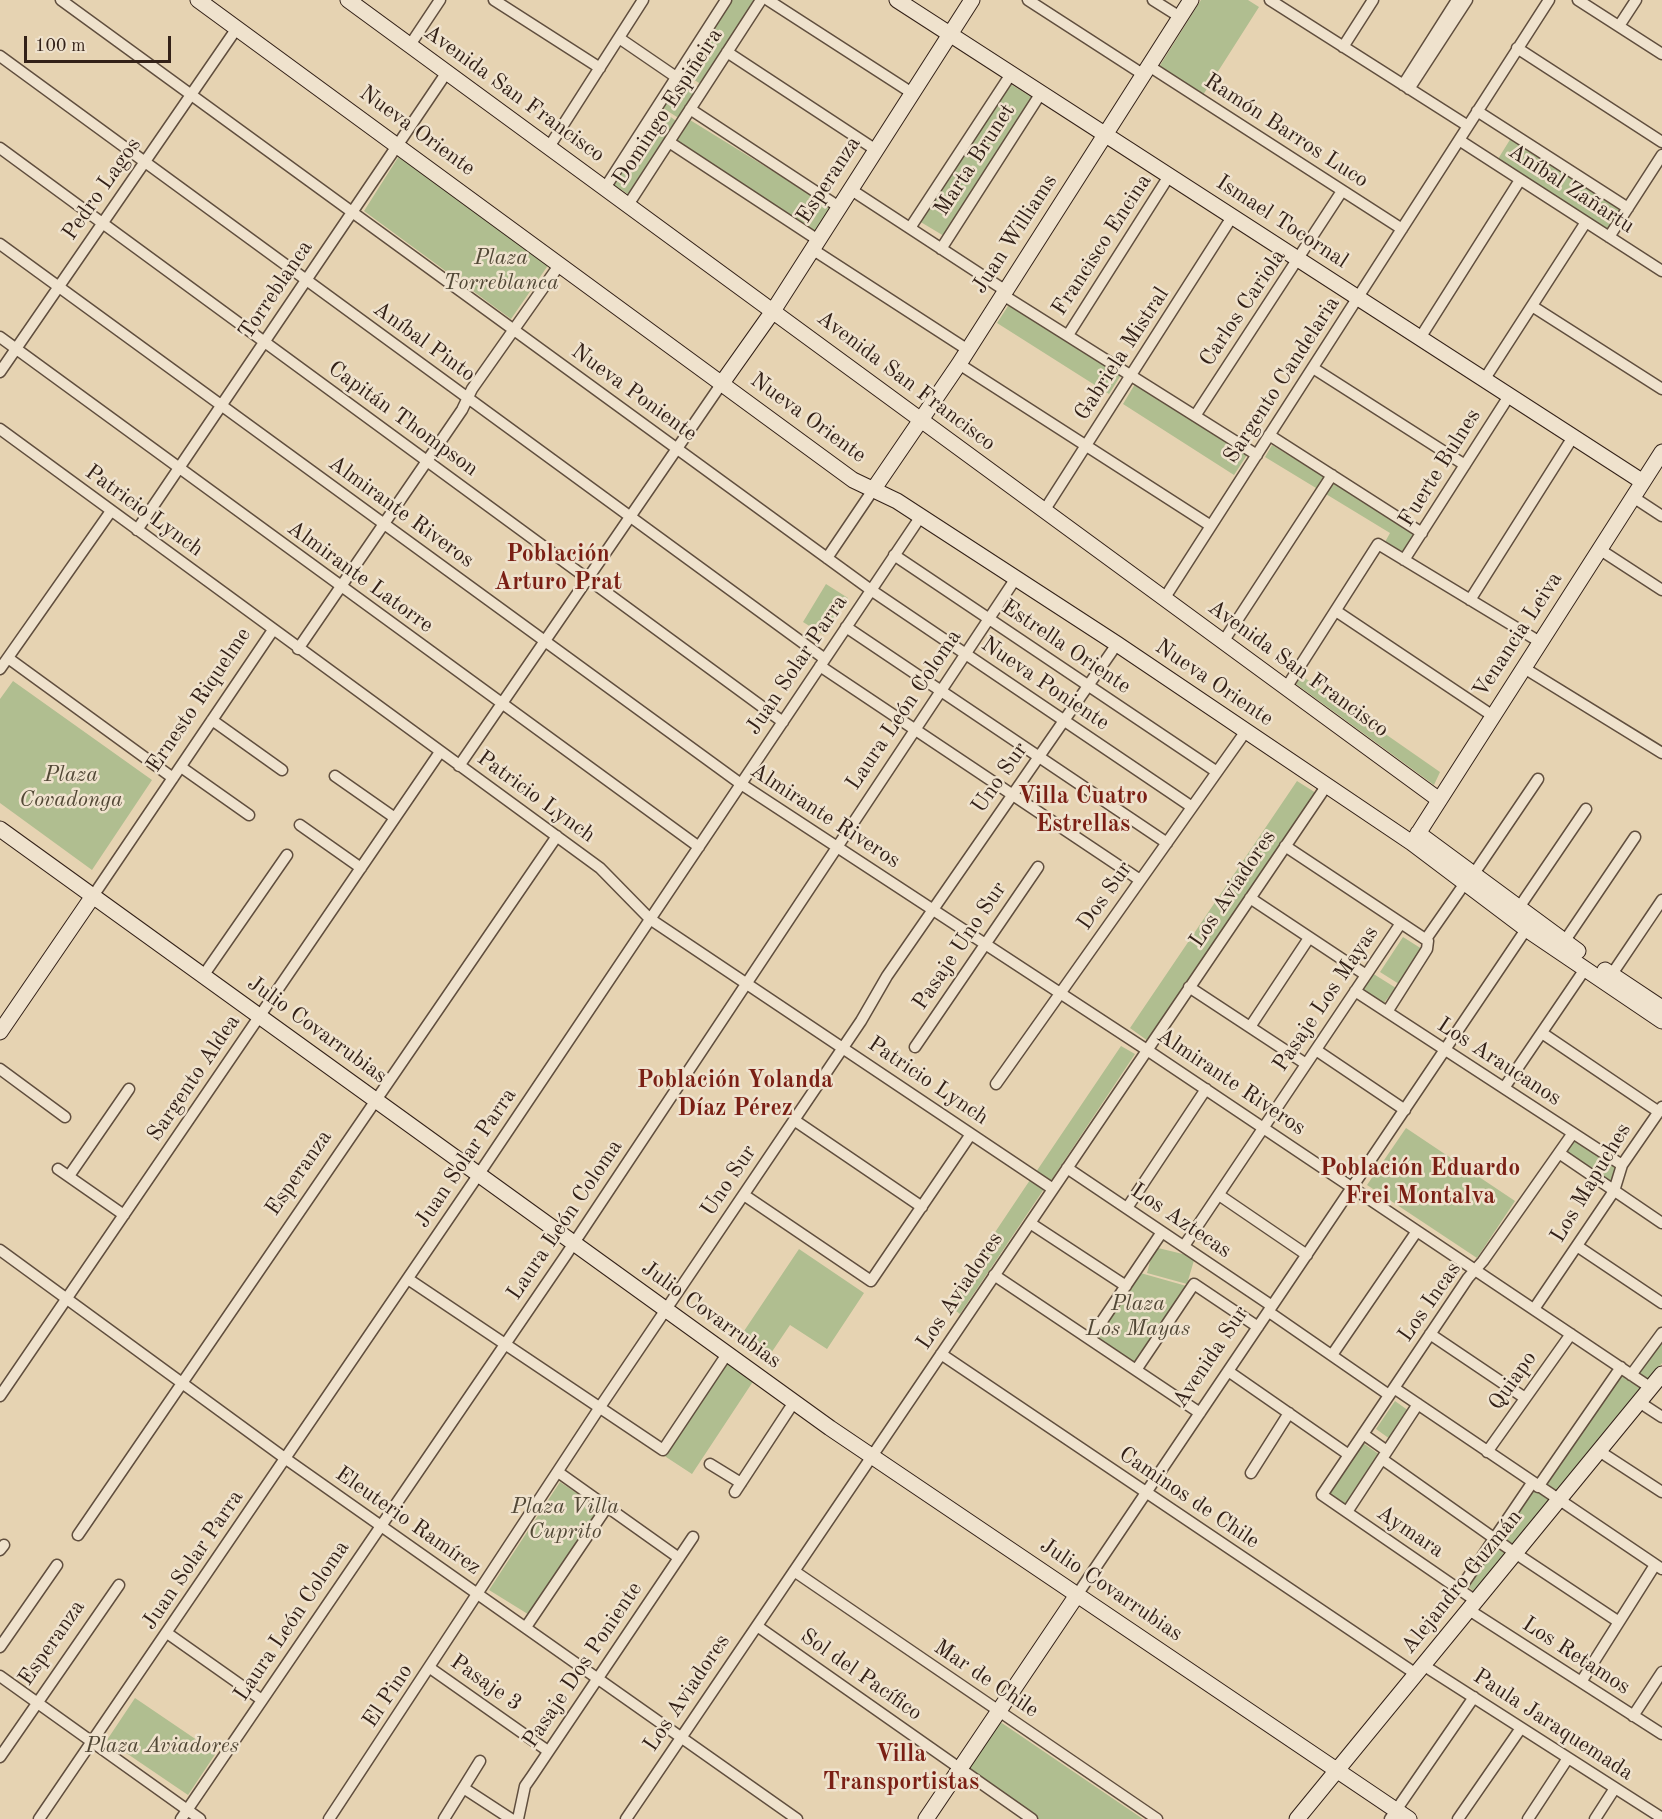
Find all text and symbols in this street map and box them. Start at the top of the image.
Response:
street label: Avenida San Francisco [418,19,610,169]
street label: Domingo Espiñeira [607,23,729,191]
scale bar [27,24,174,62]
text: 100 m [35,37,86,55]
street label: Ramón Barros Luco [1199,68,1373,194]
street label: Nueva Oriente [354,80,480,182]
street label: Marta Brunet [929,99,1021,221]
street label: Esperanza [791,131,867,229]
street label: Pedro Lagos [57,133,147,245]
street label: Aníbal Zañartu [1503,138,1639,240]
street label: Juan Williams [967,169,1063,299]
street label: Francisco Encina [1046,169,1158,321]
street label: Ismael Tocornal [1211,170,1353,274]
street label: Torreblanca [233,235,319,345]
street label: Carlos Cariola [1194,244,1292,372]
park label: Plaza Torreblanca [443,245,559,296]
street label: Gabriela Mistral [1069,282,1175,426]
street label: Sargento Candelaria [1218,291,1346,469]
street label: Aníbal Pinto [368,296,480,388]
street label: Avenida San Francisco [811,305,1001,457]
street label: Nueva Poniente [566,338,702,448]
street label: Capitán Thompson [323,356,483,482]
street label: Nueva Oriente [745,367,871,469]
street label: Fuerte Bulnes [1393,404,1487,532]
street label: Almirante Riveros [323,450,479,574]
street label: Patricio Lynch [80,459,208,563]
street label: Almirante Latorre [282,515,438,639]
district label: Población Arturo Prat [494,541,622,597]
street label: Venancia Leiva [1467,567,1569,703]
street label: Juan Solar Parra [741,590,853,740]
street label: Estrella Oriente [996,594,1136,700]
street label: Avenida San Francisco [1202,594,1394,744]
street label: Ernesto Riquelme [141,623,257,777]
street label: Laura León Coloma [840,625,968,795]
street label: Nueva Poniente [976,631,1114,737]
street label: Nueva Oriente [1150,634,1278,732]
street label: Uno Sur [966,737,1034,819]
street label: Patricio Lynch [472,745,600,849]
street label: Almirante Riveros [745,758,905,874]
park label: Plaza Covadonga [19,762,123,813]
district label: Villa Cuatro Estrellas [1018,783,1148,839]
street label: Los Aviadores [1184,825,1282,953]
street label: Dos Sur [1072,856,1138,936]
street label: Pasaje Uno Sur [907,877,1013,1015]
street label: Pasaje Los Mayas [1267,921,1385,1077]
street label: Julio Covarrubias [242,970,392,1090]
street label: Sargento Aldea [142,1010,246,1146]
street label: Los Araucanos [1432,1012,1566,1112]
street label: Almirante Riveros [1152,1022,1310,1142]
street label: Patricio Lynch [863,1031,993,1131]
district label: Población Yolanda Díaz Pérez [637,1067,833,1123]
street label: Juan Solar Parra [410,1083,522,1233]
street label: Los Mapuches [1545,1118,1637,1248]
street label: Esperanza [260,1125,338,1221]
street label: Laura León Coloma [501,1135,629,1305]
street label: Uno Sur [696,1140,762,1222]
district label: Población Eduardo Frei Montalva [1320,1155,1520,1211]
street label: Los Aztecas [1126,1178,1236,1264]
street label: Los Aviadores [911,1227,1009,1355]
street label: Julio Covarrubias [636,1255,786,1375]
street label: Los Incas [1393,1257,1467,1347]
park label: Plaza Los Mayas [1086,1291,1190,1342]
street label: Avenida Sur [1167,1301,1255,1413]
street label: Quiapo [1483,1346,1543,1416]
street label: Caminos de Chile [1114,1441,1264,1555]
street label: Eleuterio Ramírez [330,1461,486,1581]
street label: Juan Solar Parra [137,1485,249,1635]
park label: Plaza Villa Cuprito [511,1494,619,1546]
street label: Aymara [1371,1500,1449,1564]
street label: Alejandro Guzmán [1396,1505,1528,1659]
street label: Julio Covarrubias [1035,1532,1187,1648]
street label: Laura León Coloma [228,1536,356,1706]
street label: Pasaje Dos Poniente [518,1577,648,1753]
street label: Esperanza [13,1595,91,1691]
street label: Los Retamos [1517,1611,1635,1701]
street label: Sol del Pacífico [795,1623,927,1727]
street label: Los Aviadores [638,1629,736,1757]
street label: Mar de Chile [928,1634,1044,1724]
street label: Pasaje 3 [445,1649,527,1717]
street label: El Pino [357,1659,419,1733]
street label: Paula Jaraquemada [1468,1663,1638,1787]
park label: Plaza Aviadores [85,1733,239,1759]
district label: Villa Transportistas [823,1741,979,1797]

